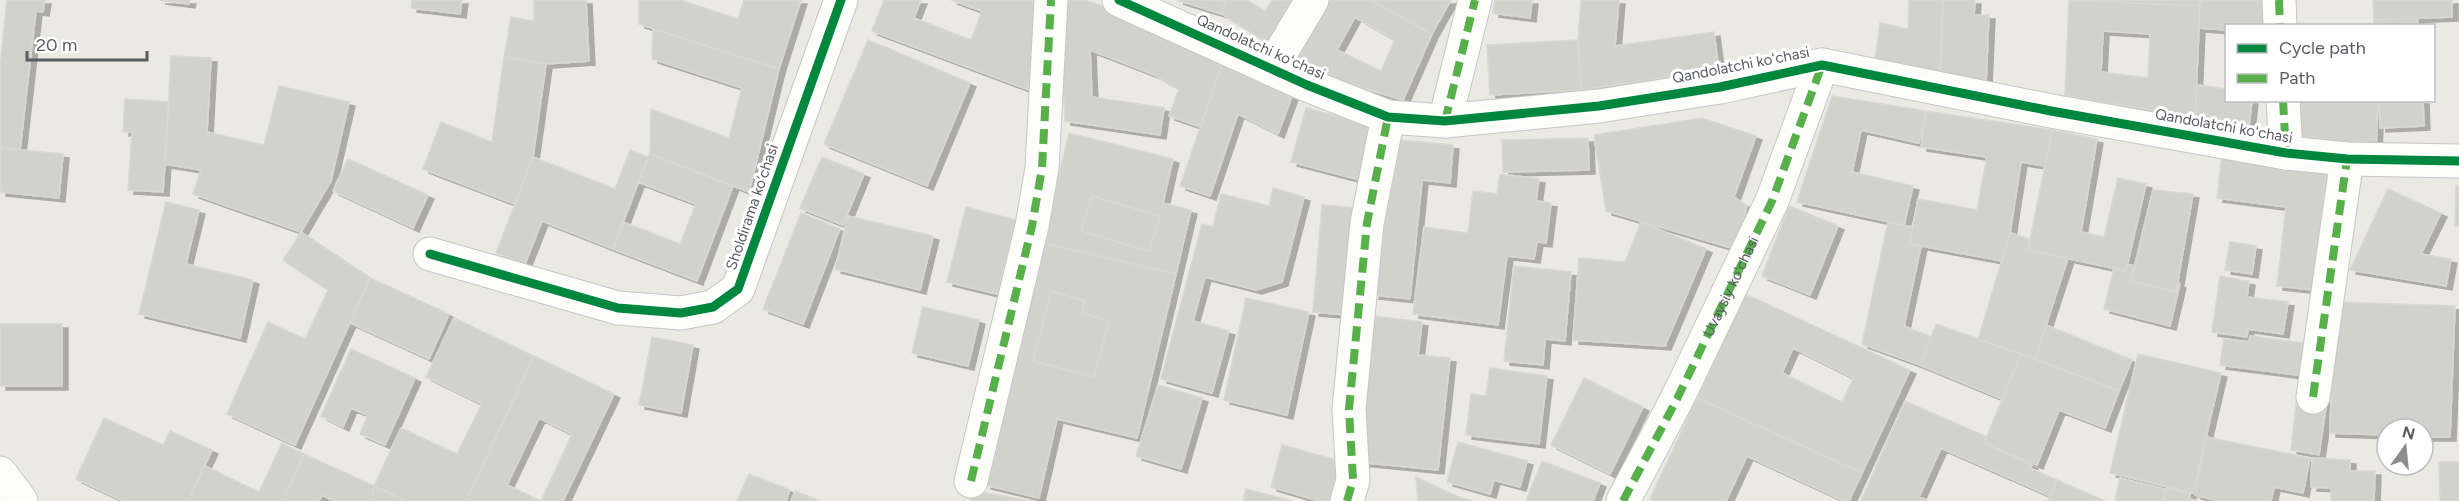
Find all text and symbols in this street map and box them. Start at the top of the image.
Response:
street label: Qandolatchi koʻchasi [1194,10,1328,84]
scale bar [27,24,147,62]
legend [2225,24,2435,102]
text: 20 m [36,34,77,56]
text: Cycle path [2279,37,2366,59]
street label: Qandolatchi koʻchasi [1671,43,1811,87]
text: Path [2279,67,2315,89]
street label: Qandolatchi koʻchasi [2154,105,2294,147]
street label: Sholdirama ko‘chasi [722,142,782,272]
street label: Uvaysiy ko'chasi [1699,234,1763,340]
north arrow [2375,417,2435,477]
text: N [2400,422,2417,444]

